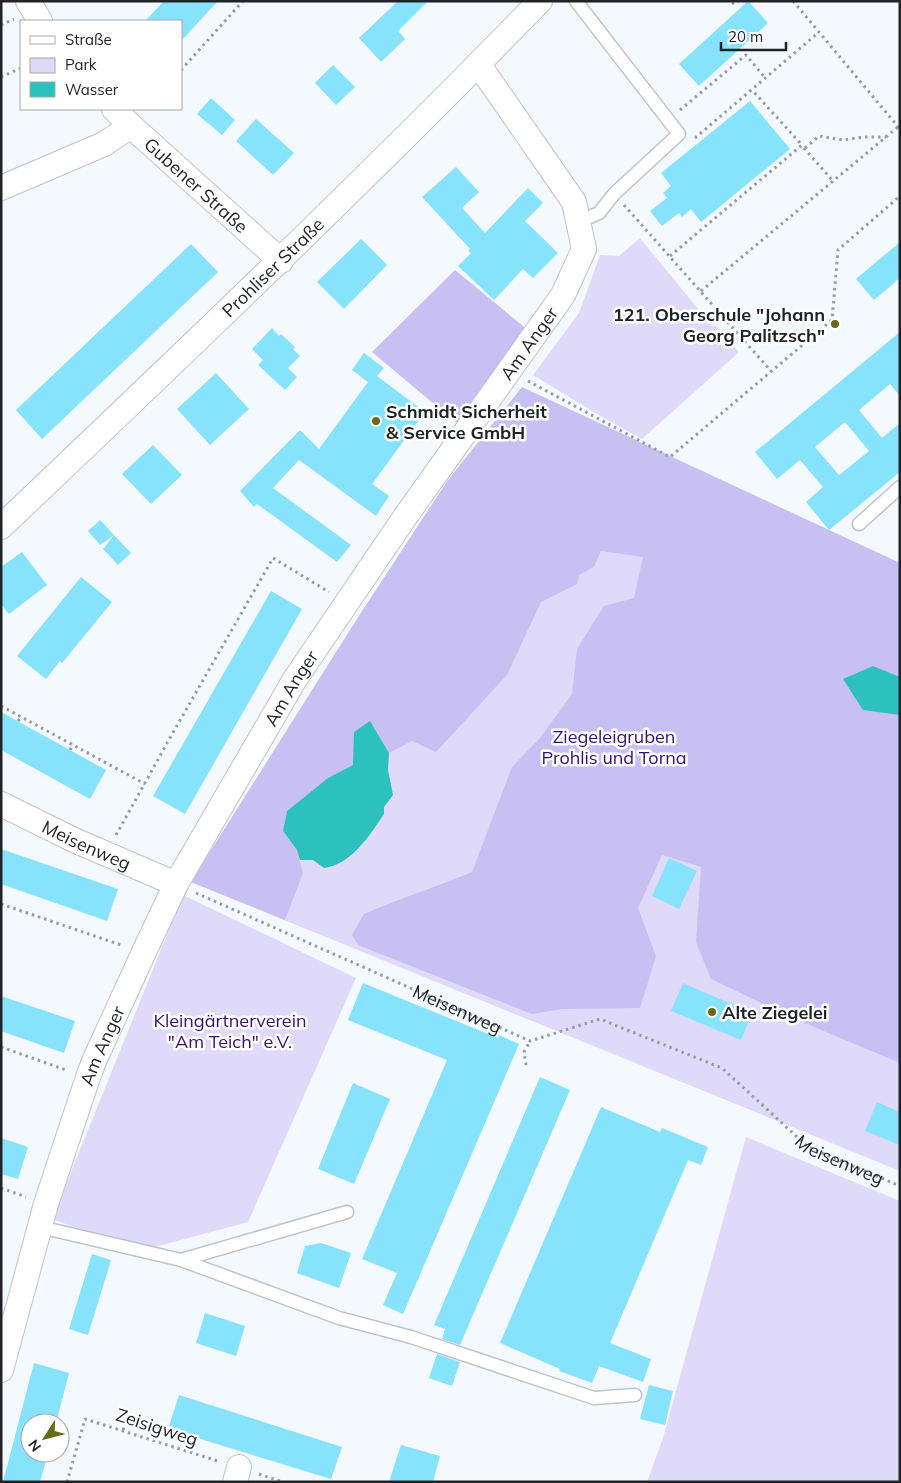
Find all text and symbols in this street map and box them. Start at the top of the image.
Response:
legend [20,20,182,110]
scale bar [721,20,786,52]
text: 20 m [728,27,763,46]
text: Straße [65,30,112,49]
text: Park [65,55,97,74]
text: Wasser [65,80,119,99]
street label: Gubener Straße [140,132,253,237]
street label: Prohliser Straße [217,212,329,322]
street label: Am Anger [495,302,563,384]
place label: 121. Oberschule "Johann Georg Palitzsch" [613,303,825,347]
marker: 121. Oberschule "Johann Georg Palitzsch" [829,318,841,330]
place label: Schmidt Sicherheit & Service GmbH [386,400,547,444]
marker: Schmidt Sicherheit & Service GmbH [370,415,382,427]
street label: Am Anger [259,645,323,730]
park label: Ziegeleigruben Prohlis und Torna [541,725,687,769]
street label: Meisenweg [39,815,135,875]
street label: Meisenweg [409,979,506,1039]
place label: Alte Ziegelei [722,1001,828,1024]
street label: Am Anger [75,1002,130,1088]
marker: Alte Ziegelei [706,1006,718,1018]
park label: Kleingärtnerverein "Am Teich" e.V. [154,1009,306,1053]
street label: Meisenweg [790,1129,888,1189]
street label: Zeisigweg [113,1403,201,1451]
north arrow [20,1413,70,1463]
text: N [24,1436,45,1455]

